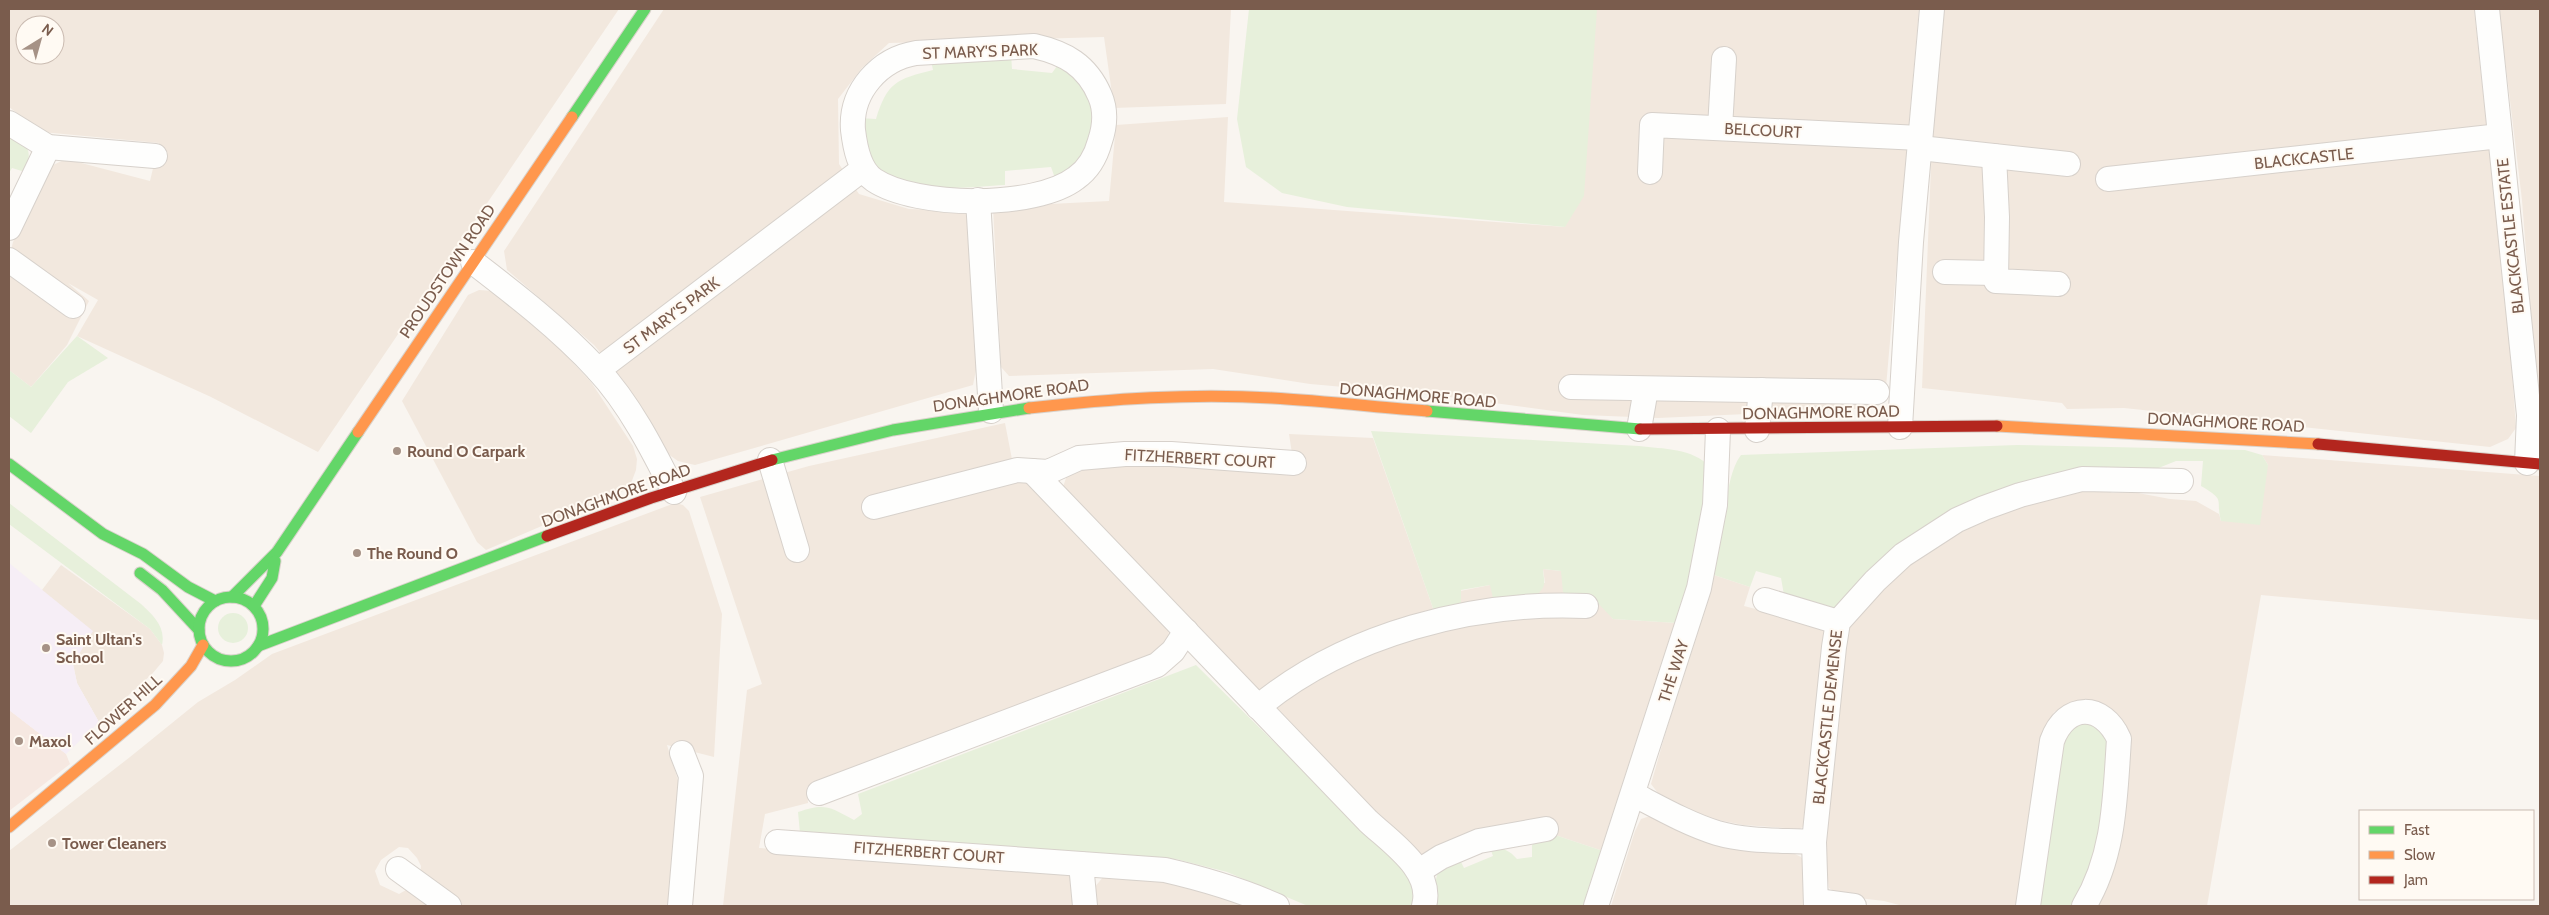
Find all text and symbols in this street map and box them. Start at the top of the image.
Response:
north arrow [15,15,65,65]
text: N [38,19,57,40]
street label: ST MARY'S PARK [922,40,1038,63]
street label: BELCOURT [1724,119,1803,142]
street label: BLACKCASTLE [2253,144,2355,173]
street label: BLACKCASTLE ESTATE [2493,157,2528,315]
street label: PROUDSTOWN ROAD [396,201,499,342]
street label: ST MARY'S PARK [619,273,723,358]
street label: DONAGHMORE ROAD [932,375,1090,416]
street label: DONAGHMORE ROAD [1339,379,1497,412]
street label: DONAGHMORE ROAD [1742,402,1900,423]
street label: DONAGHMORE ROAD [2147,409,2305,436]
place label: Round O Carpark [407,442,525,461]
marker: Round O Carpark [391,445,403,457]
street label: FITZHERBERT COURT [1124,445,1276,472]
street label: DONAGHMORE ROAD [539,460,693,531]
place label: The Round O [367,544,458,563]
marker: The Round O [351,547,363,559]
street label: BLACKCASTLE DEMENSE [1809,629,1846,805]
place label: Saint Ultan's School [56,630,142,667]
street label: THE WAY [1654,637,1693,705]
marker: Saint Ultan's School [40,642,52,654]
street label: FLOWER HILL [81,670,166,749]
place label: Maxol [29,732,71,751]
marker: Maxol [13,735,25,747]
legend [2359,810,2534,900]
text: Fast [2404,821,2429,839]
place label: Tower Cleaners [62,834,167,853]
marker: Tower Cleaners [46,837,58,849]
street label: FITZHERBERT COURT [853,838,1005,867]
text: Slow [2404,846,2435,864]
text: Jam [2403,871,2428,889]

